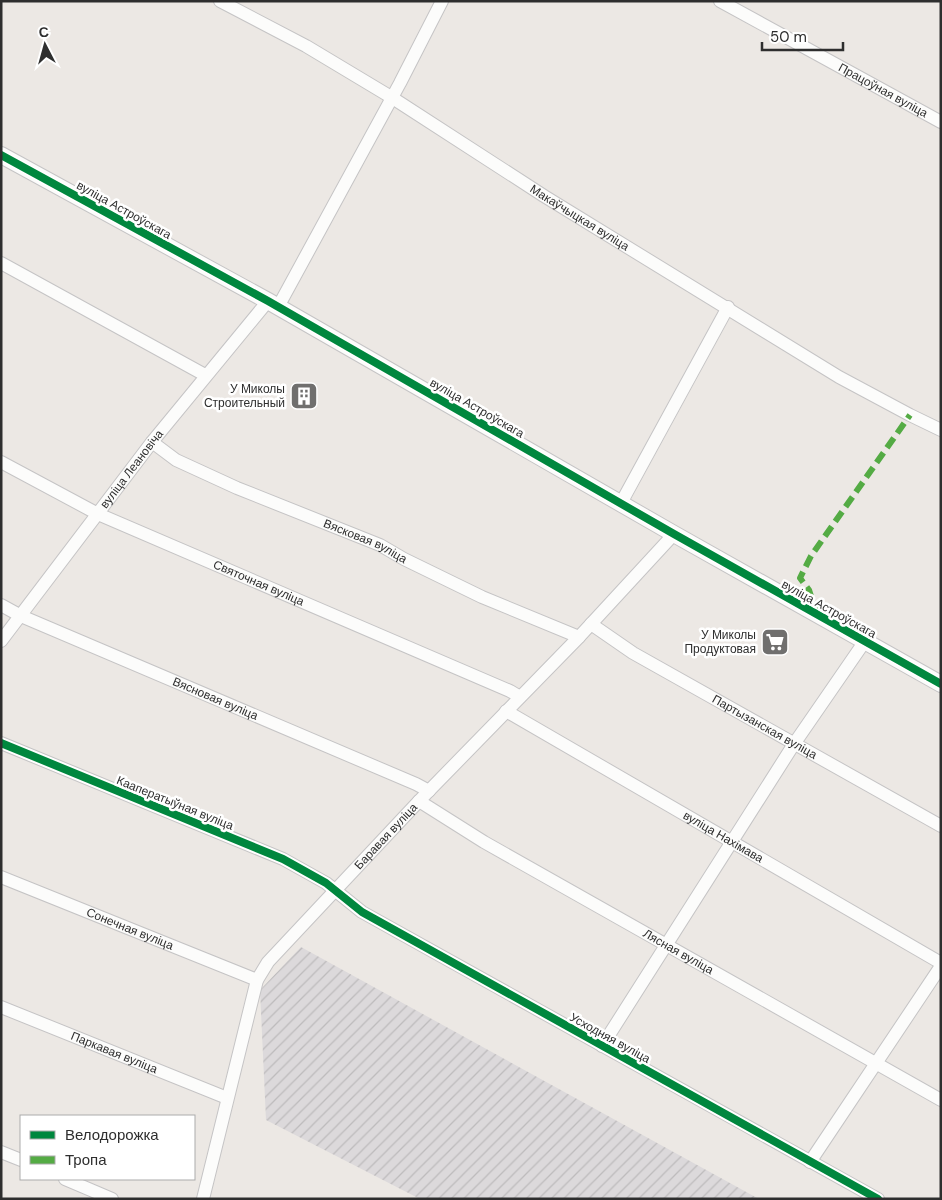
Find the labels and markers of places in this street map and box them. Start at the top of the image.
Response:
place label: У Миколы Строительный [204,381,285,411]
building icon: У Миколы Строительный [289,381,319,411]
place label: У Миколы Продуктовая [684,627,756,657]
supermarket icon: У Миколы Продуктовая [760,627,790,657]

